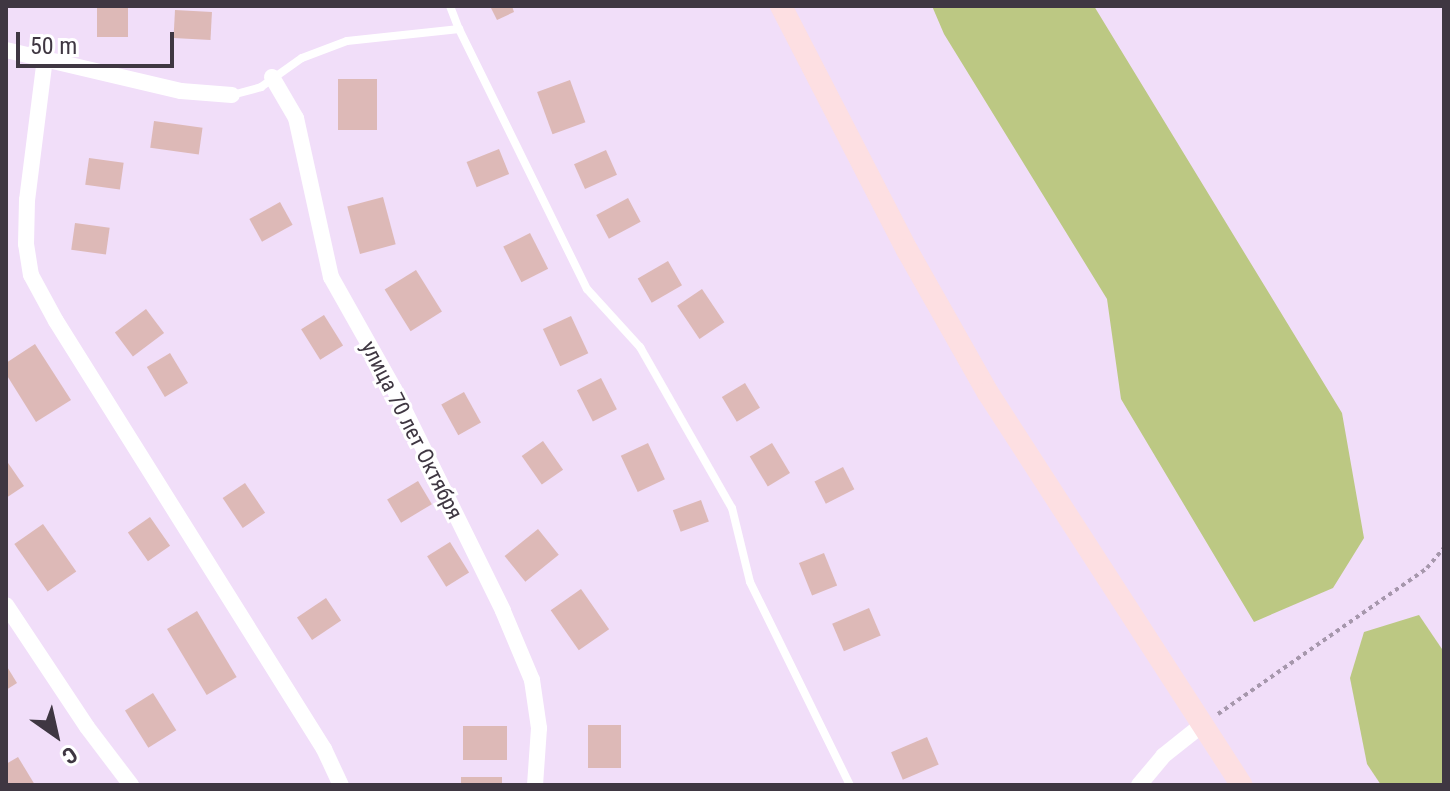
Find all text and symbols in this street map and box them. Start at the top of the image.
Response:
scale bar [20,16,178,66]
text: 50 m [30,32,77,60]
street label: улица 70 лет Октября [356,336,468,524]
north arrow [16,695,96,775]
text: С [58,741,82,769]

